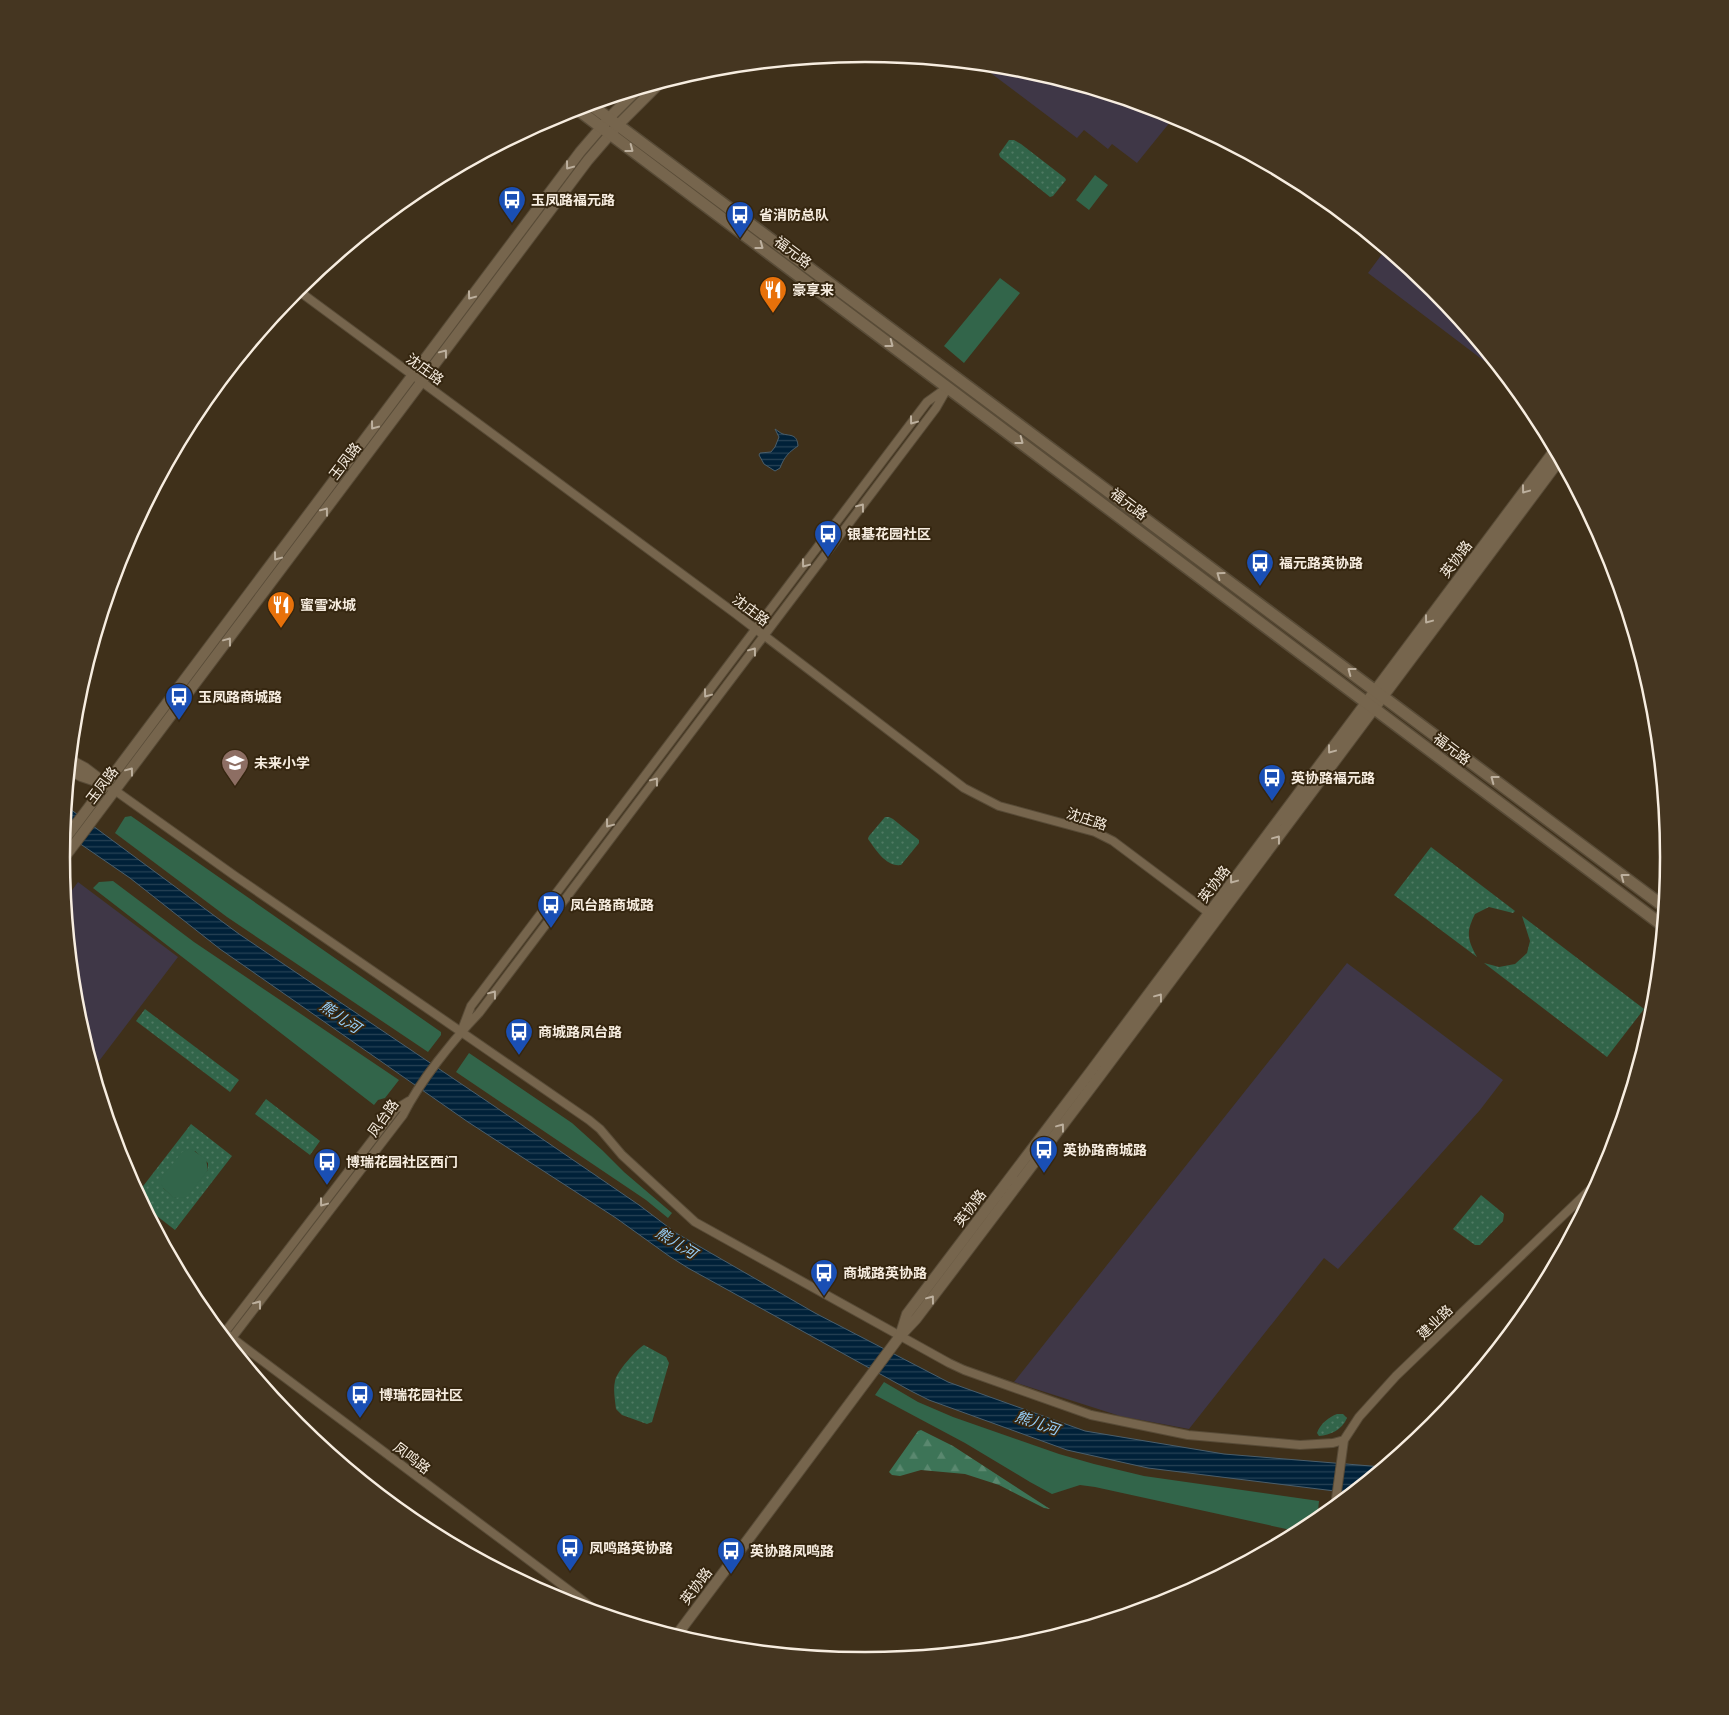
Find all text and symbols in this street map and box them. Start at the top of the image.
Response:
one-way arrow [624,143,633,151]
one-way arrow [566,160,574,169]
bus stop icon: 玉凤路福元路 [497,185,527,224]
place label: 玉凤路福元路 [531,191,615,209]
bus stop icon: 省消防总队 [725,200,755,239]
place label: 省消防总队 [759,206,829,224]
street label: 福元路 [771,232,815,272]
one-way arrow [754,240,764,249]
restaurant icon: 豪享来 [758,275,788,314]
place label: 豪享来 [792,281,834,299]
one-way arrow [469,290,477,299]
one-way arrow [884,338,894,347]
street label: 沈庄路 [403,349,447,389]
one-way arrow [438,350,446,359]
one-way arrow [910,415,919,425]
one-way arrow [371,420,380,430]
one-way arrow [1014,436,1023,444]
street label: 玉凤路 [325,439,365,483]
street label: 福元路 [1107,484,1151,524]
one-way arrow [1522,484,1531,494]
one-way arrow [855,503,864,513]
one-way arrow [319,507,328,517]
bus stop icon: 银基花园社区 [813,519,843,558]
place label: 银基花园社区 [847,525,931,543]
street label: 英协路 [1436,537,1476,581]
bus stop icon: 福元路英协路 [1245,548,1275,587]
one-way arrow [274,551,282,560]
place label: 福元路英协路 [1279,554,1363,572]
one-way arrow [802,558,810,567]
one-way arrow [1216,572,1226,581]
restaurant icon: 蜜雪冰城 [266,590,296,629]
street label: 沈庄路 [729,590,773,630]
place label: 蜜雪冰城 [300,596,356,614]
one-way arrow [1425,614,1433,623]
one-way arrow [222,638,230,647]
one-way arrow [747,648,755,657]
one-way arrow [1347,668,1357,677]
bus stop icon: 玉凤路商城路 [164,682,194,721]
place label: 玉凤路商城路 [198,688,282,706]
one-way arrow [704,688,712,697]
street label: 福元路 [1430,729,1474,769]
one-way arrow [1328,744,1336,753]
school or university icon: 未来小学 [220,748,250,787]
place label: 未来小学 [254,754,310,772]
street label: 玉凤路 [82,763,122,807]
bus stop icon: 英协路福元路 [1257,763,1287,802]
one-way arrow [124,767,133,777]
place label: 英协路福元路 [1291,769,1375,787]
one-way arrow [1490,776,1500,785]
one-way arrow [649,778,657,787]
street label: 沈庄路 [1064,804,1110,834]
one-way arrow [606,818,614,827]
one-way arrow [1271,835,1280,845]
street label: 英协路 [1194,862,1234,906]
one-way arrow [1231,874,1239,883]
one-way arrow [1621,874,1630,882]
bus stop icon: 凤台路商城路 [536,890,566,929]
place label: 凤台路商城路 [570,896,654,914]
one-way arrow [488,991,496,1000]
one-way arrow [1153,994,1161,1003]
water label: 熊儿河 [316,996,367,1039]
bus stop icon: 商城路凤台路 [504,1017,534,1056]
place label: 商城路凤台路 [538,1023,622,1041]
street label: 凤台路 [364,1096,402,1140]
one-way arrow [1055,1123,1064,1133]
bus stop icon: 英协路商城路 [1029,1135,1059,1174]
place label: 英协路商城路 [1063,1141,1147,1159]
bus stop icon: 博瑞花园社区西门 [312,1147,342,1186]
place label: 博瑞花园社区西门 [346,1153,458,1171]
street label: 英协路 [950,1186,990,1230]
one-way arrow [320,1197,329,1207]
water label: 熊儿河 [652,1223,703,1264]
bus stop icon: 商城路英协路 [809,1258,839,1297]
place label: 商城路英协路 [843,1264,927,1282]
one-way arrow [926,1296,934,1305]
one-way arrow [252,1301,260,1310]
street label: 建业路 [1414,1301,1456,1343]
bus stop icon: 博瑞花园社区 [345,1380,375,1419]
place label: 博瑞花园社区 [379,1386,463,1404]
water label: 熊儿河 [1013,1406,1064,1440]
street label: 凤鸣路 [390,1438,434,1478]
bus stop icon: 凤鸣路英协路 [555,1533,585,1572]
bus stop icon: 英协路凤鸣路 [716,1536,746,1575]
place label: 凤鸣路英协路 [589,1539,673,1557]
place label: 英协路凤鸣路 [750,1542,834,1560]
street label: 英协路 [676,1564,716,1608]

